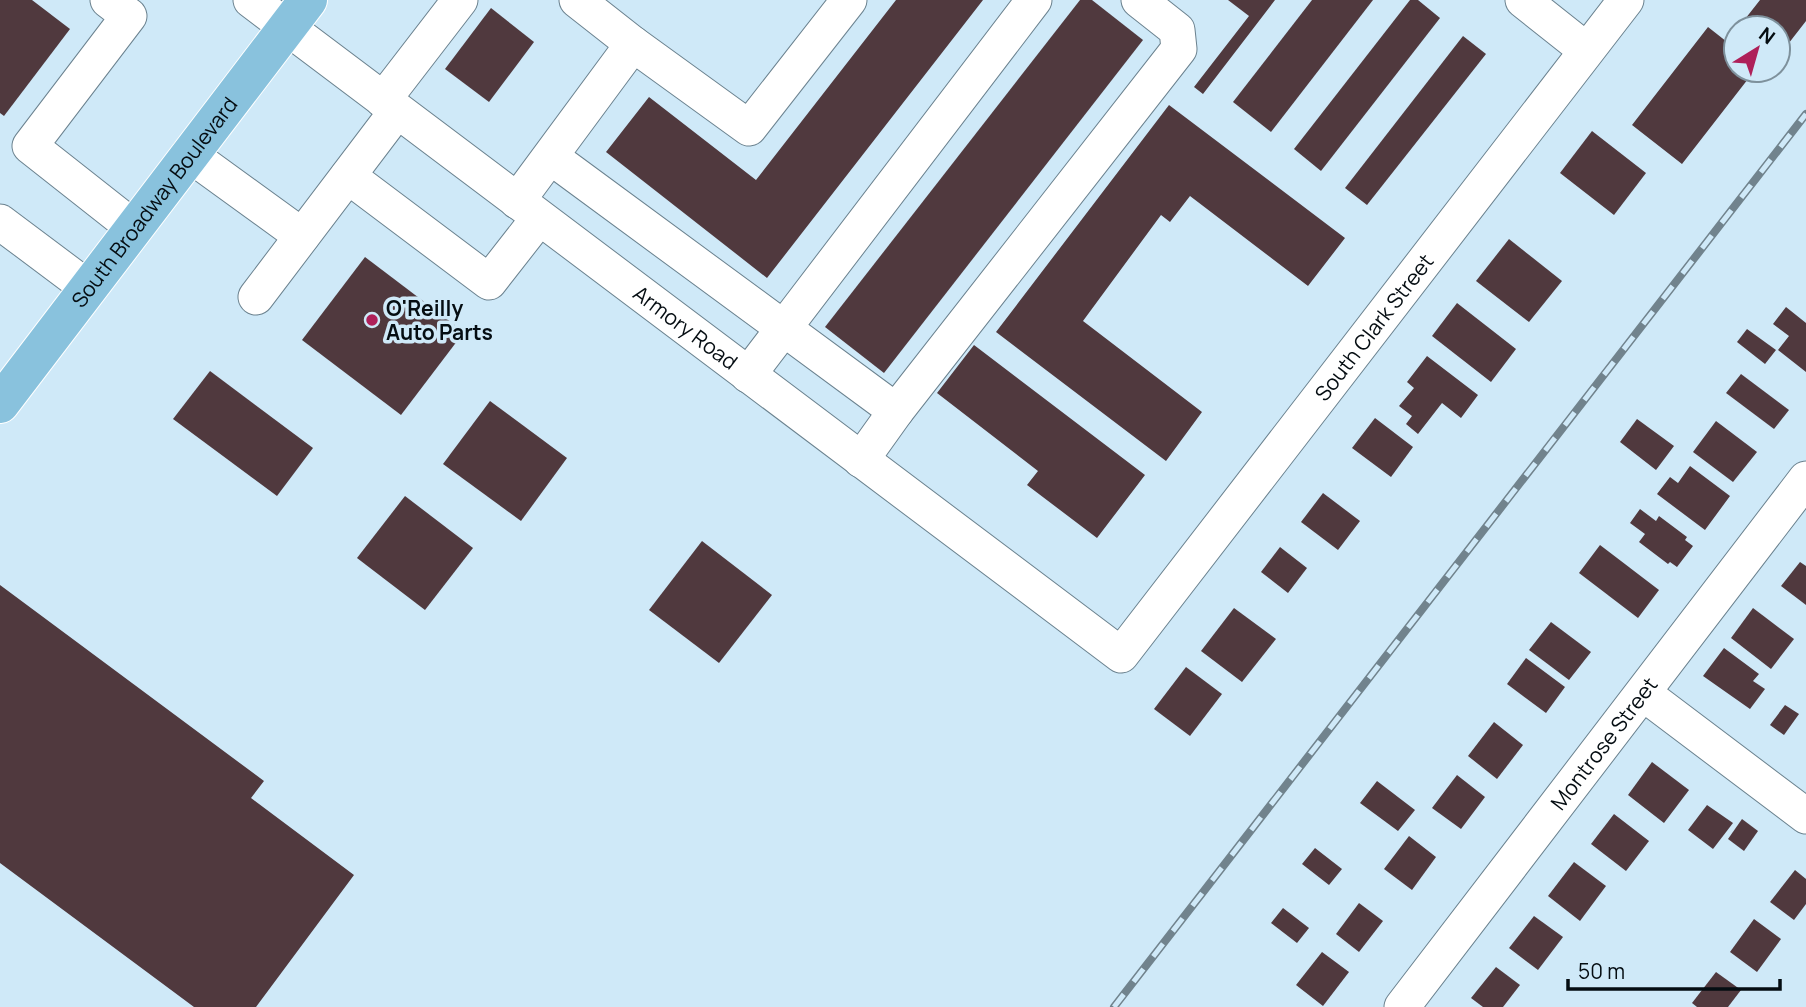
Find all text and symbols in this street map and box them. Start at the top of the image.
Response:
north arrow [1722,14,1792,84]
text: N [1754,21,1781,50]
street label: South Broadway Boulevard [65,91,243,313]
street label: South Clark Street [1308,248,1439,406]
street label: Armory Road [628,279,743,376]
place label: O'Reilly Auto Parts [386,294,493,346]
marker: O'Reilly Auto Parts [364,312,380,328]
street label: Montrose Street [1544,671,1663,815]
scale bar [1568,948,1780,992]
text: 50 m [1578,957,1625,985]

